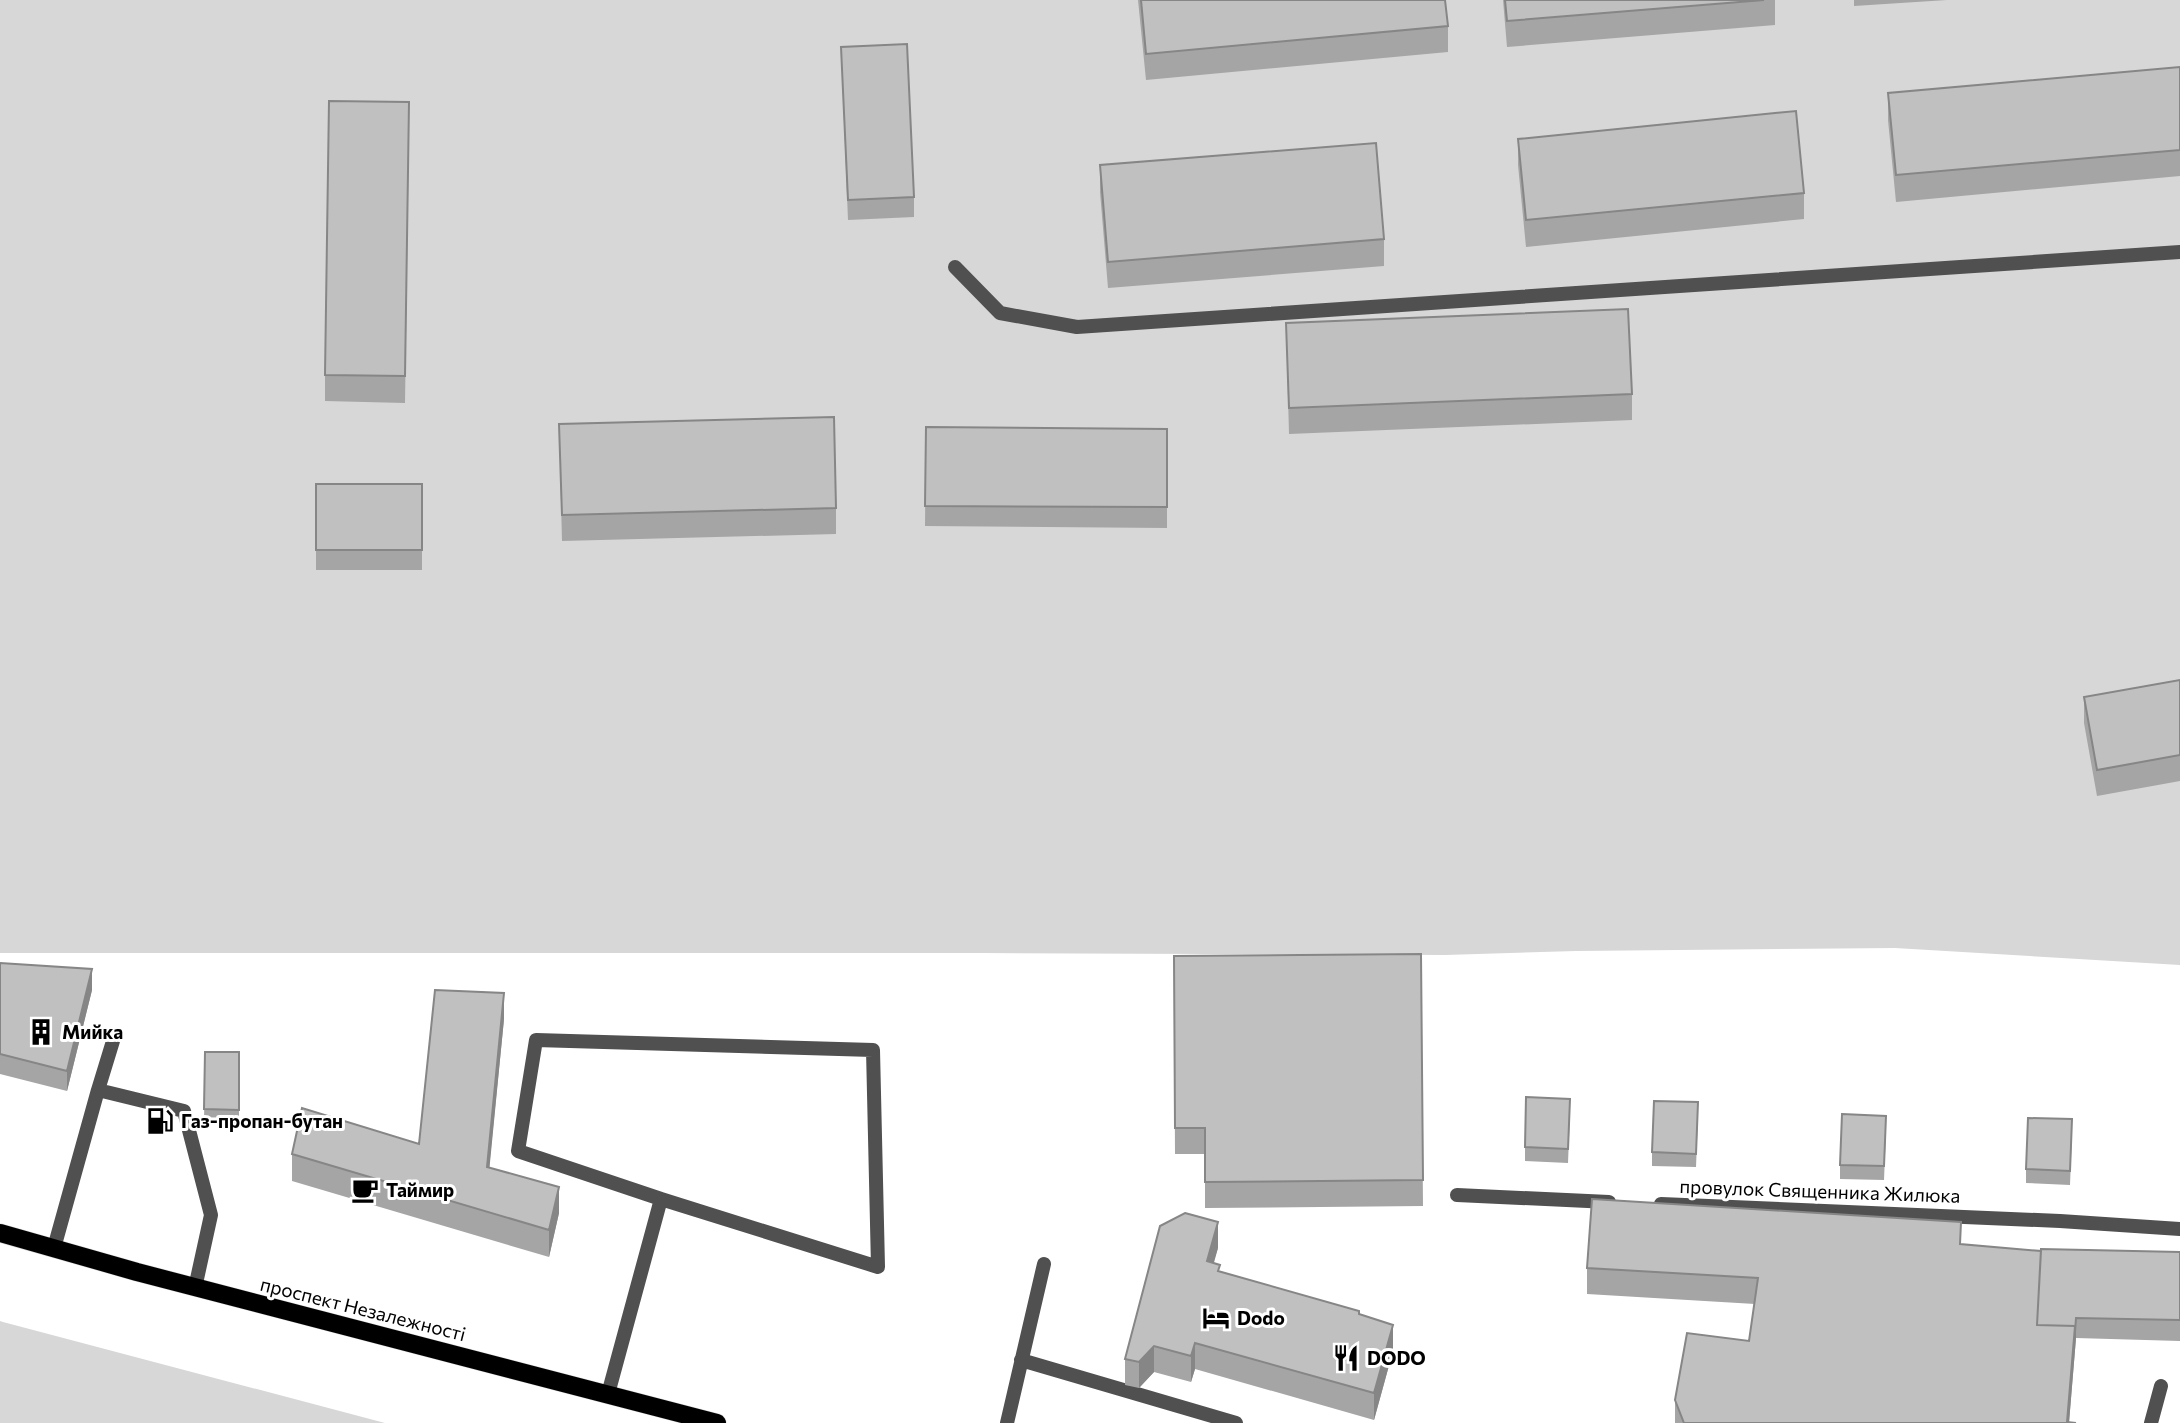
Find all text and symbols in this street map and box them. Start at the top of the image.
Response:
building icon: Мийка [26,1017,56,1047]
place label: Мийка [62,1020,123,1043]
fuel station icon: Газ-пропан-бутан [145,1106,175,1136]
place label: Газ-пропан-бутан [181,1109,343,1132]
street label: провулок Священника Жилюка [1679,1174,1961,1207]
cafe icon: Таймир [350,1175,380,1205]
place label: Таймир [386,1178,454,1201]
street label: проспект Незалежності [258,1272,468,1345]
hotel icon: Dodo [1201,1303,1231,1333]
place label: Dodo [1237,1306,1285,1329]
restaurant icon: DODO [1331,1343,1361,1373]
place label: DODO [1367,1346,1426,1369]

